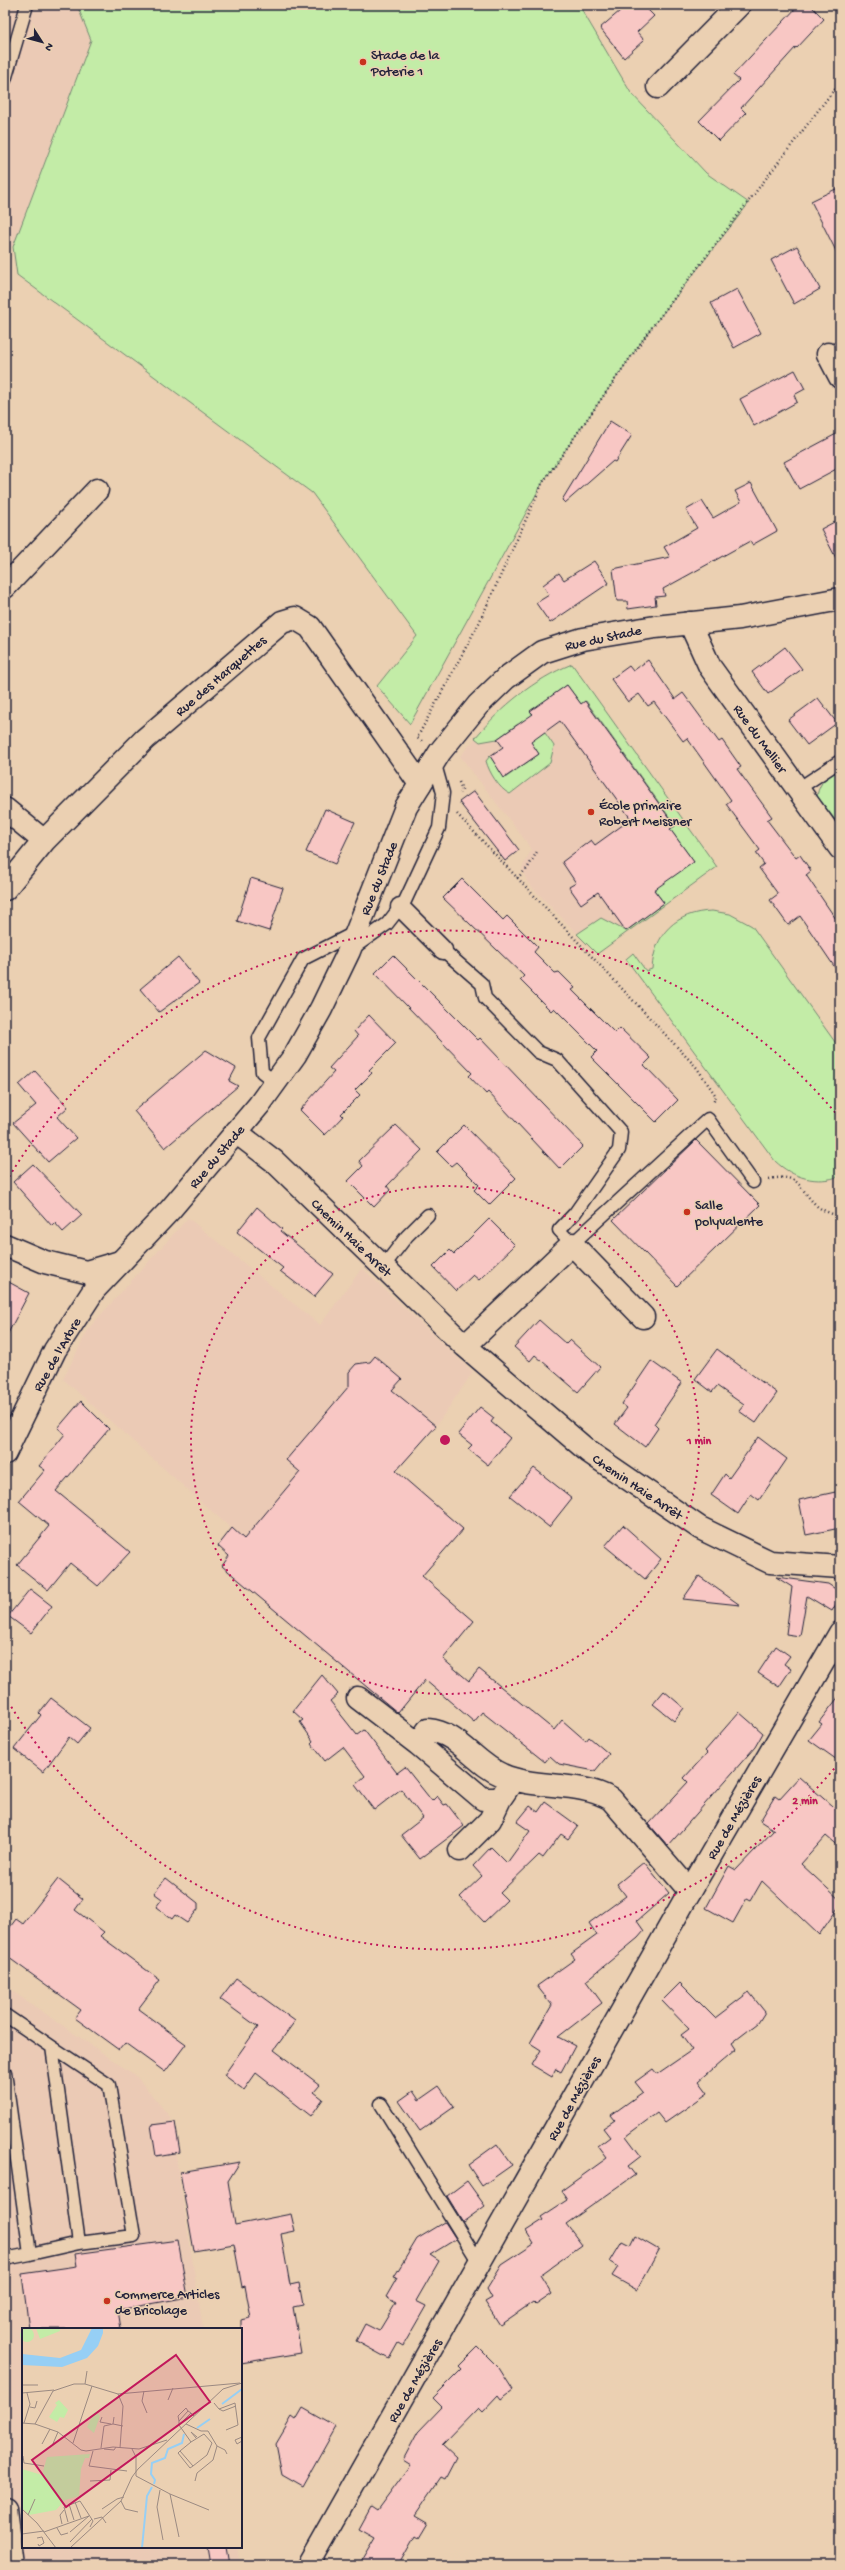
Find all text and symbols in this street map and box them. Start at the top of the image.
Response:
north arrow [22,22,62,62]
text: N [42,40,55,53]
place label: Stade de la Poterie 1 [370,48,441,81]
marker: Stade de la Poterie 1 [358,57,368,67]
street label: Rue du Stade [564,623,644,656]
street label: Rue des Harquettes [173,632,271,721]
street label: Rue du Mellier [728,702,790,778]
place label: École primaire Robert Meissner [599,798,692,831]
marker: École primaire Robert Meissner [586,807,596,817]
street label: Rue du Stade [358,839,403,918]
street label: Rue du Stade [186,1122,250,1193]
street label: Chemin Haie Arrêt [306,1196,395,1283]
place label: Salle polyvalente [694,1198,764,1231]
marker: Salle polyvalente [682,1207,692,1217]
street label: Rue de l'Arbre [30,1315,87,1395]
centre of rings [438,1433,452,1447]
text: 1 min [686,1435,712,1449]
street label: Chemin Haie Arrêt [588,1451,686,1525]
street label: Rue de Mézières [704,1773,766,1863]
text: 2 min [792,1795,818,1809]
street label: Rue de Mézières [545,2053,606,2144]
place label: Commerce Articles de Bricolage [115,2287,220,2320]
marker: Commerce Articles de Bricolage [102,2296,112,2306]
inset map [22,2328,242,2548]
street label: Rue de Mézières [385,2336,447,2426]

